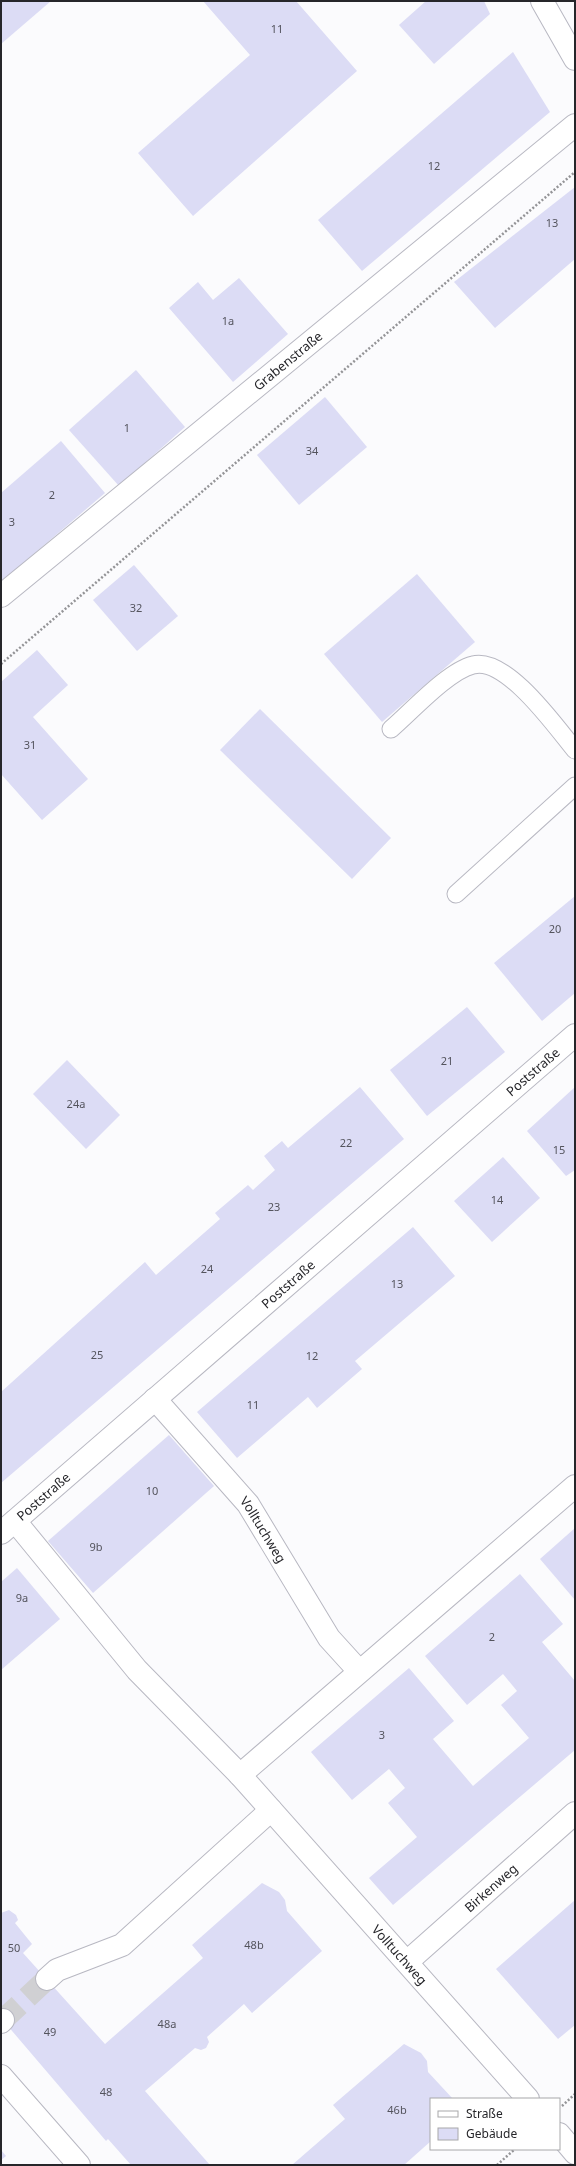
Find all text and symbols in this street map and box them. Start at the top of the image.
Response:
house number: 11 [271,21,283,36]
house number: 12 [428,158,440,173]
house number: 13 [546,215,558,230]
house number: 1a [222,313,234,328]
street label: Grabenstraße [250,327,326,394]
house number: 1 [124,420,130,435]
house number: 34 [306,443,319,458]
house number: 2 [49,487,55,502]
house number: 3 [9,514,15,529]
house number: 32 [130,600,142,615]
house number: 31 [24,737,36,752]
house number: 20 [549,921,561,936]
street label: Poststraße [502,1043,563,1100]
house number: 21 [441,1053,453,1068]
house number: 24a [67,1096,85,1111]
house number: 22 [340,1135,352,1150]
house number: 15 [553,1142,565,1157]
house number: 14 [491,1192,504,1207]
house number: 23 [268,1199,280,1214]
street label: Poststraße [257,1256,319,1312]
house number: 24 [201,1261,214,1276]
house number: 13 [391,1276,403,1291]
house number: 25 [91,1347,103,1362]
house number: 12 [306,1348,318,1363]
house number: 11 [247,1397,259,1412]
street label: Poststraße [13,1468,74,1525]
house number: 10 [146,1483,158,1498]
street label: Volltuchweg [236,1492,290,1566]
house number: 9b [89,1539,103,1554]
house number: 9a [16,1590,28,1605]
house number: 2 [489,1629,495,1644]
house number: 3 [379,1727,385,1742]
street label: Birkenweg [460,1859,521,1916]
street label: Volltuchweg [368,1921,431,1989]
house number: 48b [244,1937,264,1952]
house number: 50 [8,1940,20,1955]
house number: 48a [158,2016,176,2031]
house number: 49 [44,2024,56,2039]
house number: 48 [100,2084,112,2099]
legend [430,2098,560,2150]
house number: 46b [387,2102,407,2117]
text: Straße [466,2105,503,2122]
text: Gebäude [466,2125,517,2142]

